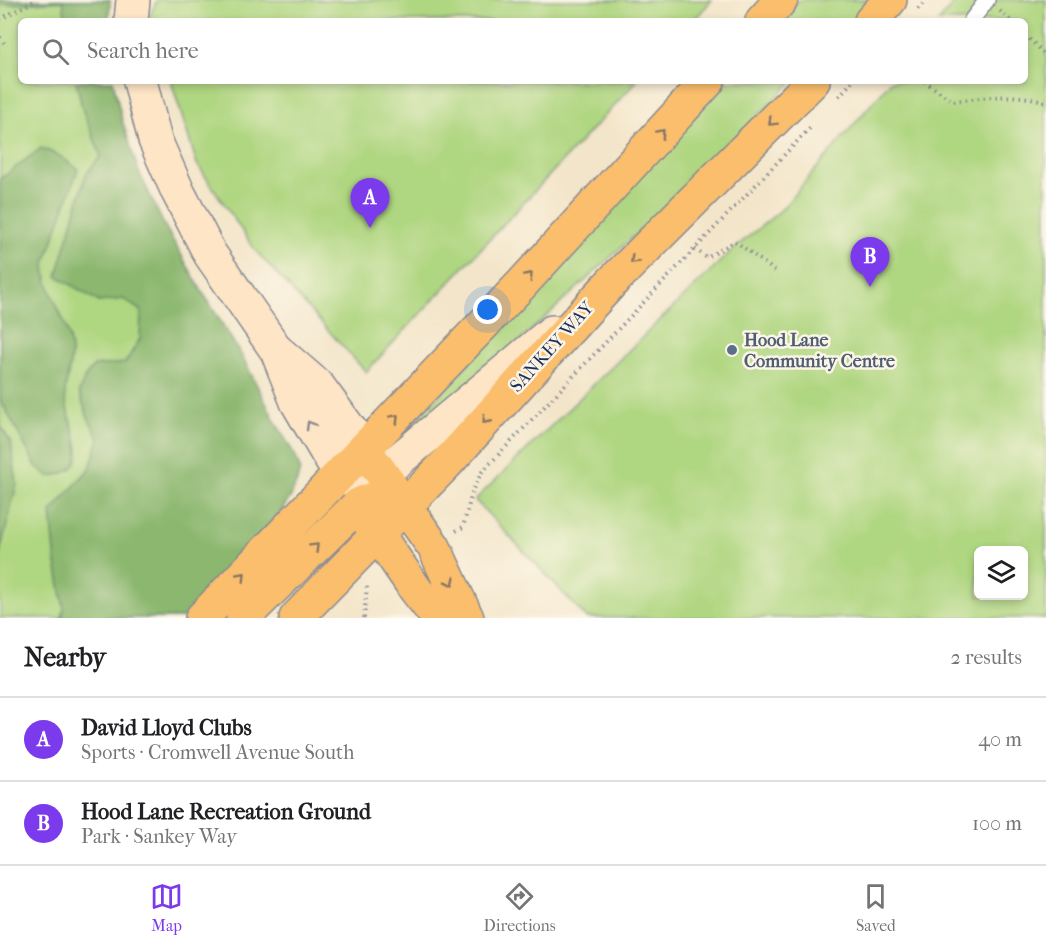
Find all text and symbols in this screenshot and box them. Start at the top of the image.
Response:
search box [18,18,1028,84]
icon: search [39,35,72,68]
text: Search here [87,38,199,64]
one-way arrow [768,115,779,126]
one-way arrow [654,129,665,139]
pin: A [350,178,389,228]
pin: B [850,238,890,287]
one-way arrow [630,253,641,264]
one-way arrow [522,273,533,283]
your location [473,295,502,324]
street label: SANKEY WAY [506,297,599,397]
place label: Hood Lane Community Centre [744,330,895,372]
marker: Hood Lane Community Centre [725,343,739,357]
one-way arrow [483,412,494,423]
one-way arrow [388,414,399,425]
one-way arrow [306,421,317,431]
one-way arrow [307,544,318,555]
map controls [974,546,1028,600]
button: layers [974,546,1028,600]
one-way arrow [235,572,246,583]
one-way arrow [444,576,456,587]
text: Nearby [24,642,106,673]
text: 2 results [951,646,1022,669]
text: David Lloyd Clubs [81,715,252,741]
text: A [37,728,50,751]
text: 40 m [978,728,1022,751]
text: Sports · Cromwell Avenue South [81,741,354,764]
text: Hood Lane Recreation Ground [81,799,371,825]
text: B [37,812,50,835]
text: 100 m [972,812,1022,835]
text: Park · Sankey Way [81,825,237,848]
tab: Map [150,880,183,935]
tab: Directions [484,880,556,935]
tab: Saved [856,880,896,935]

